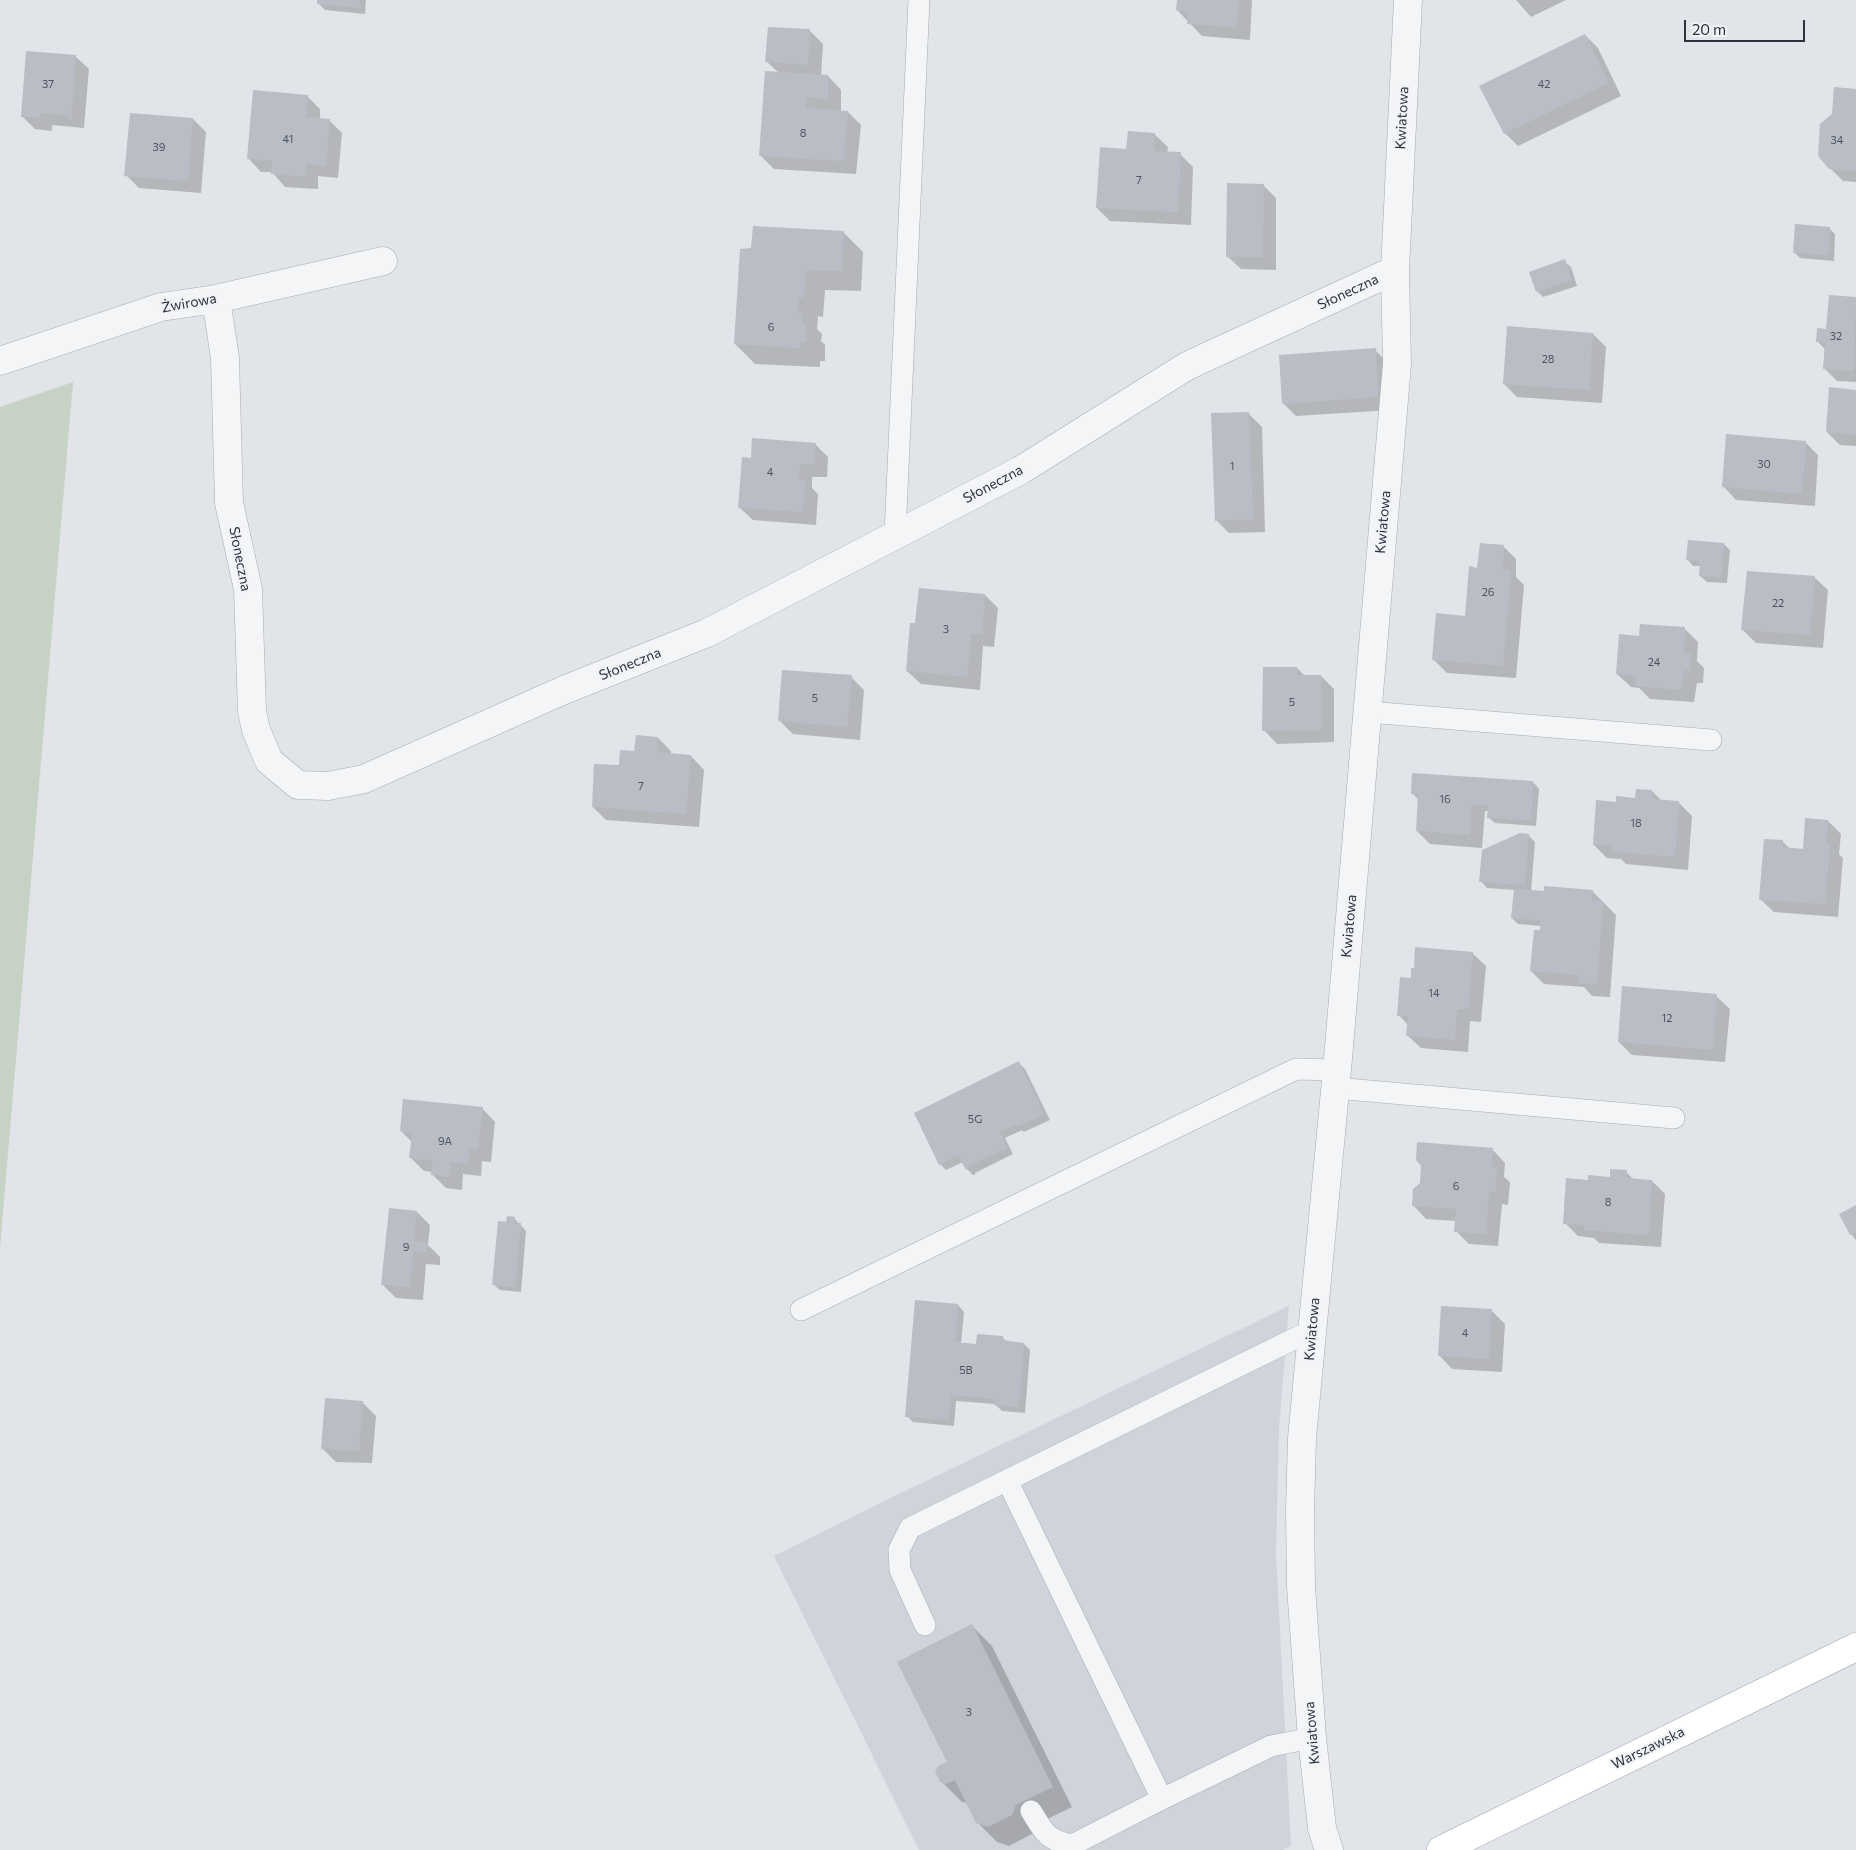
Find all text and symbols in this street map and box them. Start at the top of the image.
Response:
scale bar [1686,10,1807,42]
text: 20 m [1692,20,1726,38]
house number: 37 [42,77,54,91]
house number: 42 [1538,77,1550,91]
street label: Kwiatowa [1392,86,1412,150]
house number: 8 [800,126,806,140]
house number: 41 [283,132,293,146]
house number: 34 [1831,133,1843,147]
house number: 39 [153,140,165,154]
house number: 7 [1136,173,1142,187]
street label: Słoneczna [1315,271,1381,313]
street label: Żwirowa [160,290,218,316]
house number: 6 [768,320,774,334]
house number: 32 [1830,329,1842,343]
house number: 28 [1542,352,1554,366]
house number: 30 [1757,457,1771,471]
house number: 1 [1230,459,1234,473]
street label: Słoneczna [960,461,1026,507]
house number: 4 [767,465,773,479]
street label: Kwiatowa [1372,490,1394,554]
street label: Słoneczna [226,525,254,593]
house number: 26 [1482,585,1494,599]
house number: 22 [1772,596,1784,610]
house number: 3 [943,622,949,636]
street label: Słoneczna [597,644,663,684]
house number: 24 [1648,655,1660,669]
house number: 5 [812,691,818,705]
house number: 5 [1289,695,1295,709]
house number: 7 [638,779,644,793]
house number: 16 [1439,792,1451,806]
house number: 18 [1630,816,1642,830]
street label: Kwiatowa [1338,894,1360,958]
house number: 14 [1428,986,1440,1000]
house number: 12 [1662,1011,1672,1025]
house number: 5G [968,1112,982,1126]
house number: 9A [438,1134,452,1148]
house number: 6 [1453,1179,1459,1193]
house number: 8 [1605,1195,1611,1209]
house number: 9 [403,1240,409,1254]
street label: Kwiatowa [1301,1297,1323,1361]
house number: 4 [1462,1326,1468,1340]
house number: 5B [959,1363,973,1377]
street label: Kwiatowa [1301,1701,1323,1765]
house number: 3 [966,1705,972,1719]
street label: Warszawska [1609,1723,1687,1773]

